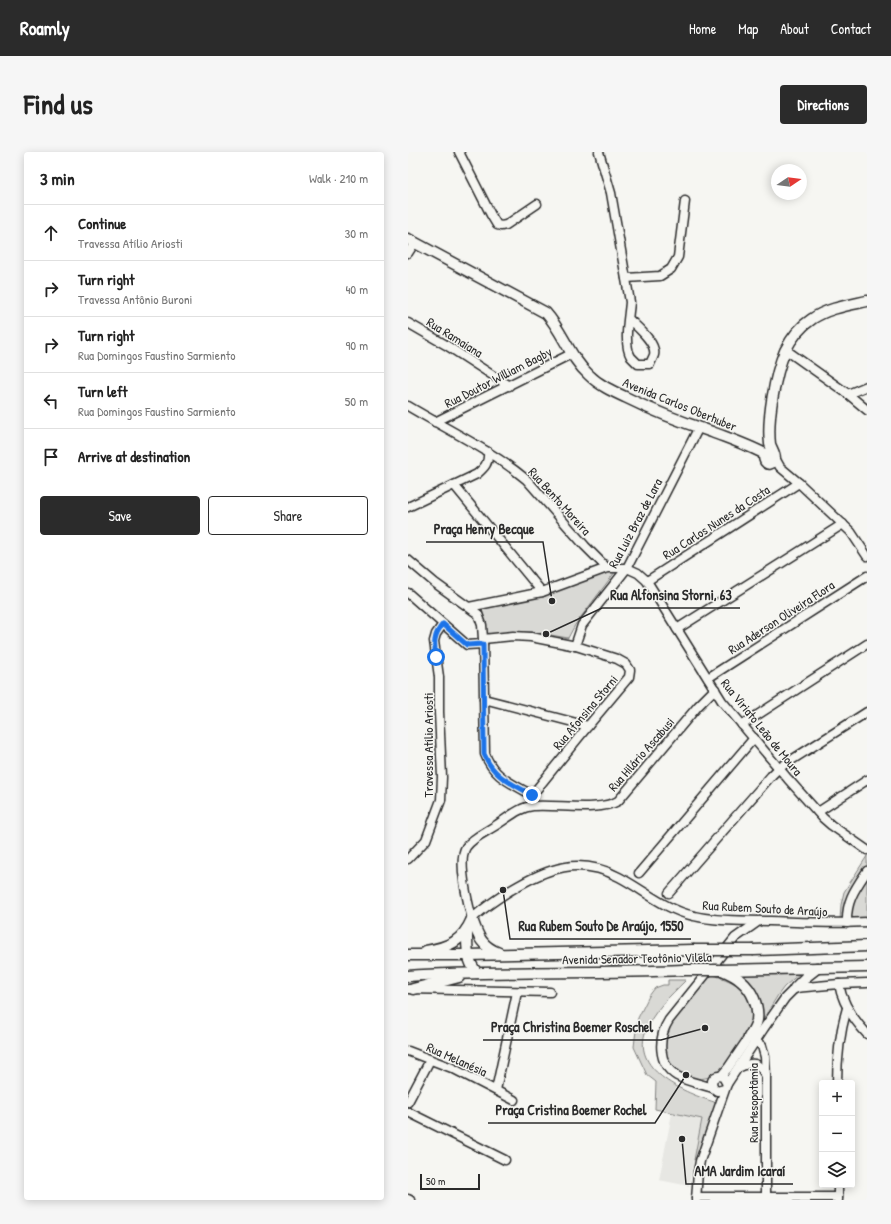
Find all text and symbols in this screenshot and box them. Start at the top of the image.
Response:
text: Roamly [20,15,70,41]
text: Home [689,19,716,38]
text: Map [738,19,758,38]
text: About [780,19,809,38]
text: Contact [831,19,871,38]
text: Find us [24,85,93,123]
button: Directions [780,85,867,124]
north arrow [771,164,807,200]
text: 3 min [40,167,75,190]
text: Walk · 210 m [309,169,368,187]
text: Continue [78,213,126,234]
icon: ahead [40,222,62,244]
text: 30 m [345,224,368,242]
text: Travessa Atílio Ariosti [78,234,183,252]
text: Turn right [78,269,134,290]
icon: right [40,278,62,300]
text: 40 m [345,280,368,298]
text: Travessa Antônio Buroni [78,290,192,308]
street label: Rua Ramaiana [423,313,487,361]
text: Turn right [78,325,134,346]
icon: right [40,334,62,356]
text: 90 m [346,336,368,354]
street label: Rua Doutor William Bagby [441,342,555,412]
text: Rua Domingos Faustino Sarmiento [78,346,236,364]
street label: Avenida Carlos Oberhuber [620,373,740,435]
text: Turn left [78,381,128,402]
icon: left [40,390,62,412]
text: 50 m [345,392,368,410]
text: Rua Domingos Faustino Sarmiento [78,402,236,420]
icon: arrive [40,446,62,468]
text: Arrive at destination [78,446,190,467]
street label: Rua Bento Moreira [525,463,595,539]
street label: Rua Luiz Braz de Lara [604,475,666,571]
street label: Rua Carlos Nunes da Costa [659,481,773,563]
button: Save [40,496,200,535]
button: Share [208,496,368,535]
callout: Praça Henry Becque [426,516,543,542]
text: Praça Henry Becque [434,519,535,540]
street label: Rua Aderson Oliveira Flora [724,576,838,658]
callout: Rua Alfonsina Storni, 63 [602,582,740,608]
text: Rua Alfonsina Storni, 63 [610,585,732,604]
route start [427,648,445,666]
street label: Rua Afonsina Storni [548,671,622,753]
street label: Rua Viriato Leão de Moura [717,675,807,779]
street label: Travessa Atílio Ariosti [419,693,437,797]
street label: Rua Hilário Ascabusi [604,713,678,795]
route end [523,786,541,804]
street label: Rua Rubem Souto de Araújo [702,896,828,920]
callout: Rua Rubem Souto De Araújo, 1550 [510,913,691,939]
text: Rua Rubem Souto De Araújo, 1550 [519,916,684,936]
street label: Avenida Senador Teotônio Vilela [562,948,712,968]
callout: Praça Christina Boemer Roschel [483,1014,661,1040]
text: Praça Christina Boemer Roschel [491,1017,653,1036]
street label: Rua Melanésia [424,1038,490,1080]
street label: Rua Mesopotâmia [744,1063,762,1143]
map controls [819,1080,855,1188]
button: + [819,1080,855,1116]
callout: Praça Cristina Boemer Rochel [488,1097,655,1123]
text: Praça Cristina Boemer Rochel [496,1100,647,1119]
button: − [819,1116,855,1152]
button: layers [819,1152,855,1188]
callout: AMA Jardim Icaraí [686,1158,793,1184]
text: AMA Jardim Icaraí [695,1161,785,1180]
scale bar [420,1172,480,1191]
text: 50 m [426,1174,446,1188]

